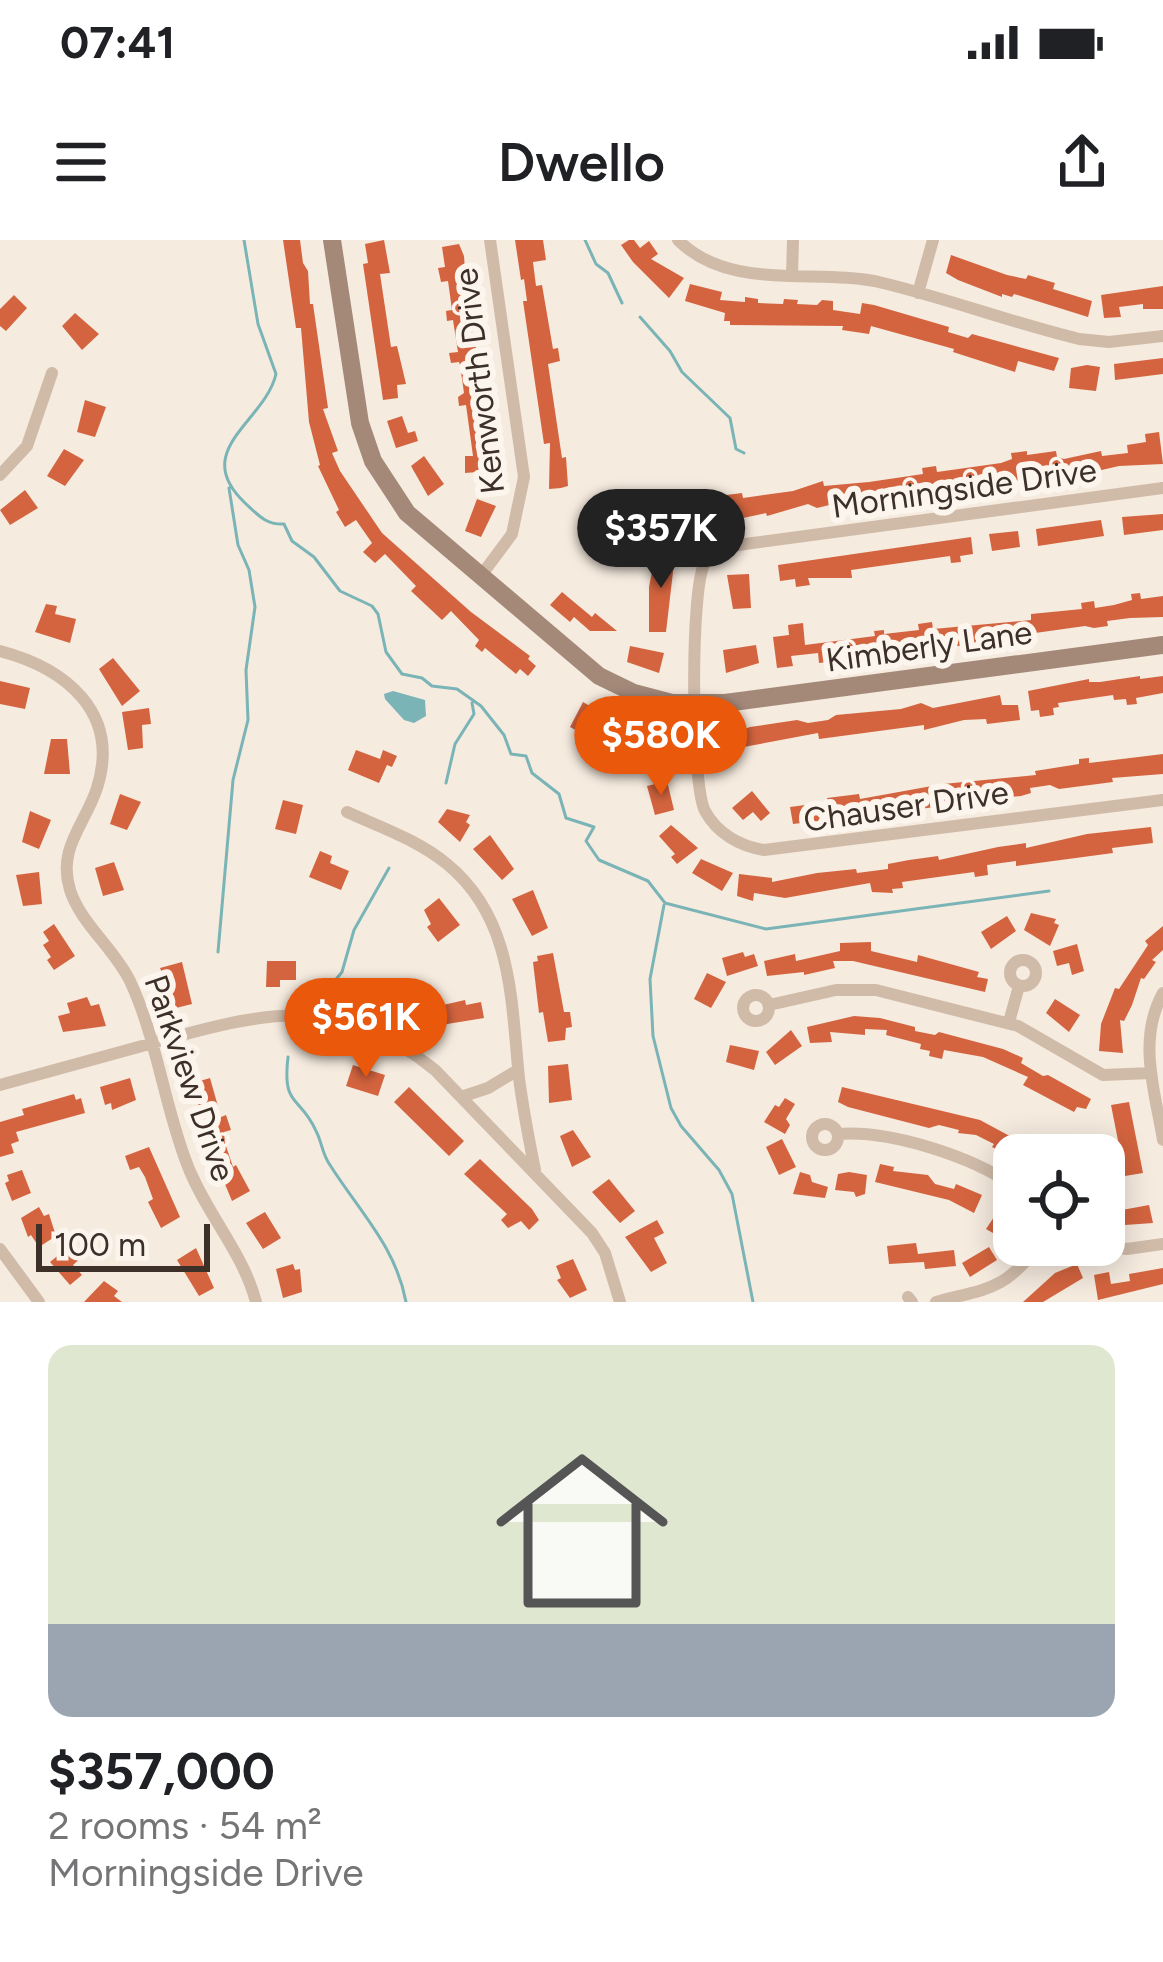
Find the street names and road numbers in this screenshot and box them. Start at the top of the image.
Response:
street label: Kenworth Drive [446,266,512,496]
street label: Morningside Drive [829,450,1099,526]
street label: Kimberly Lane [824,612,1034,680]
street label: Chauser Drive [801,772,1011,840]
street label: Parkview Drive [136,970,244,1186]

